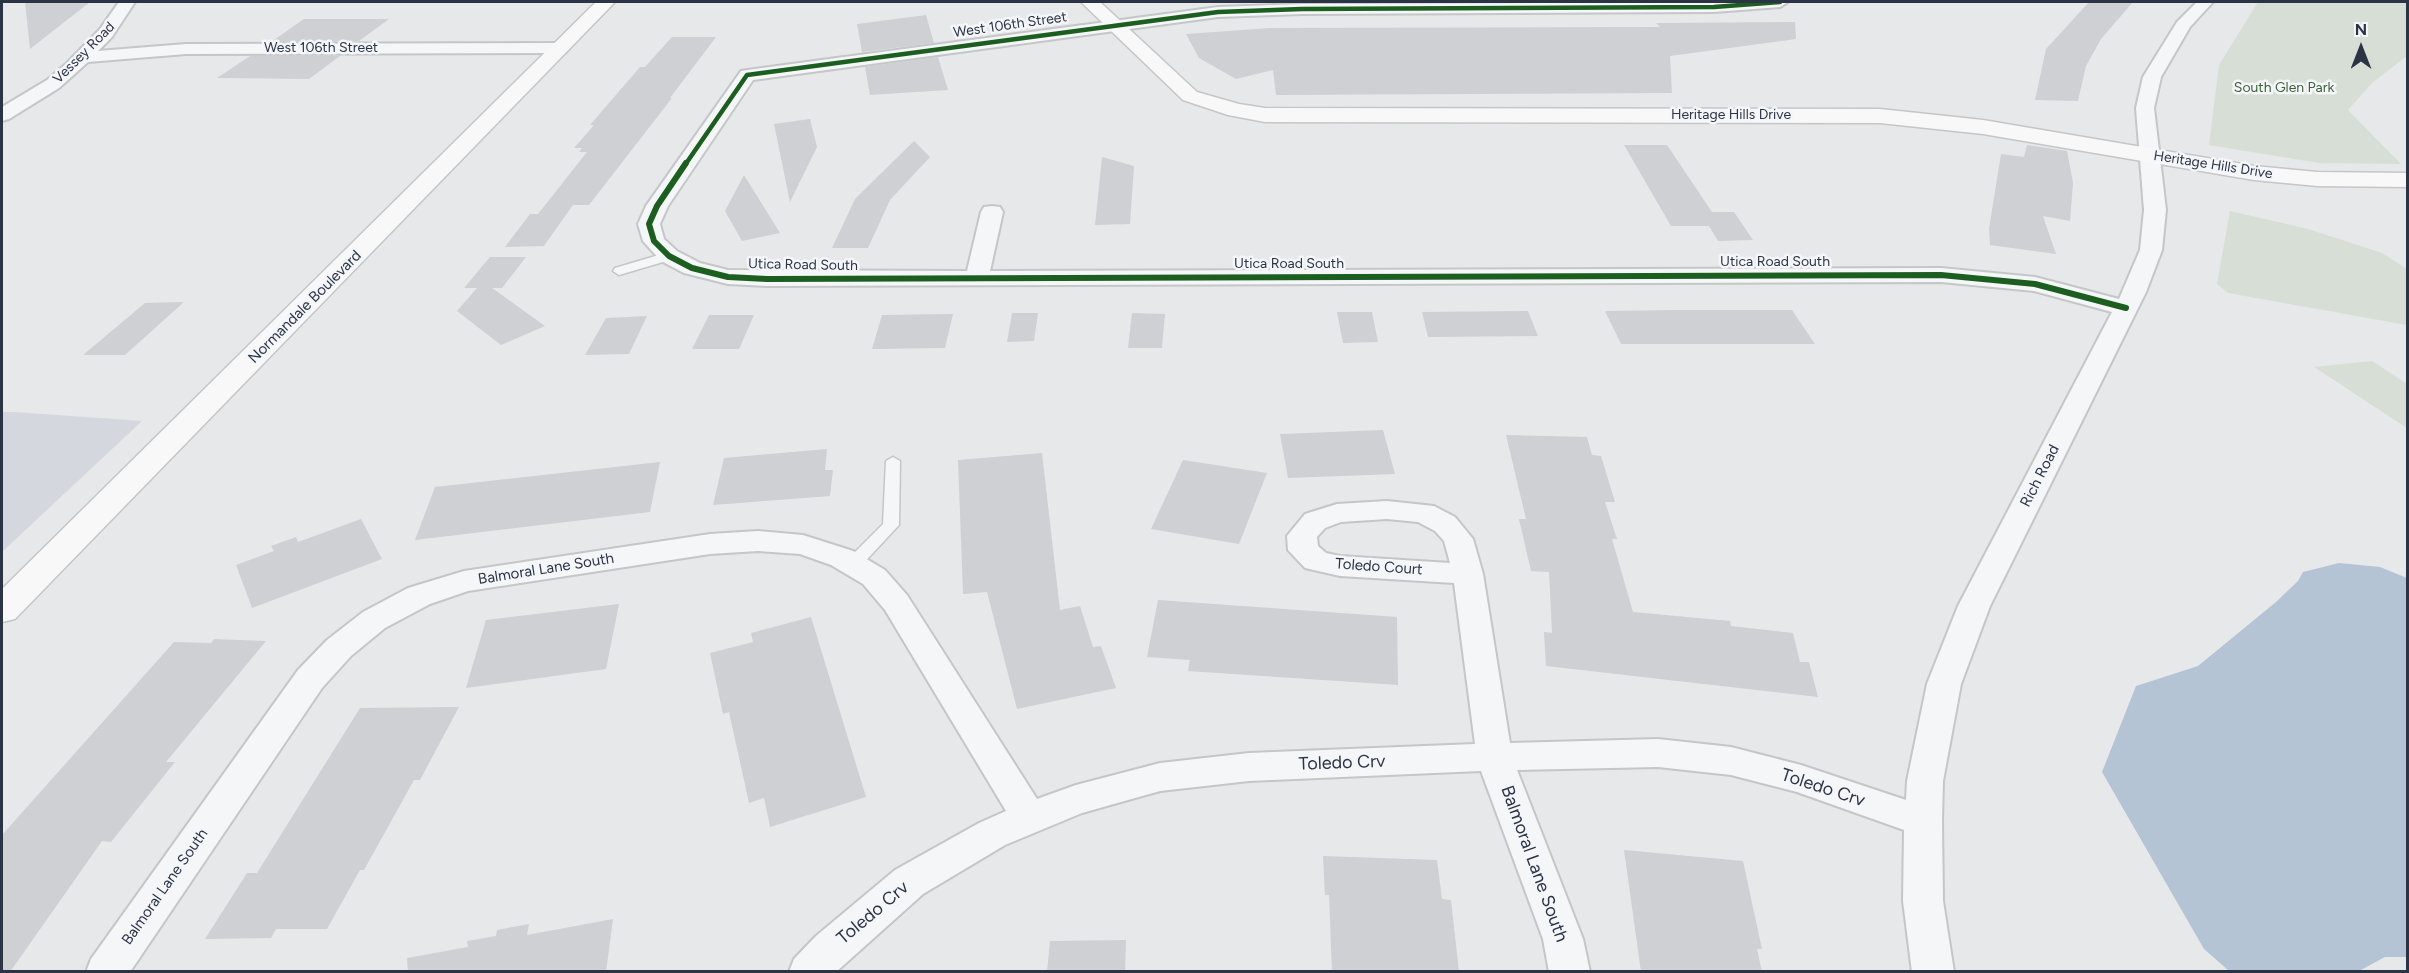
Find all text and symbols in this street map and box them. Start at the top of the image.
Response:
street label: West 106th Street [952,9,1068,41]
north arrow [2331,18,2391,78]
street label: Vessey Road [50,19,118,87]
text: N [2355,20,2367,39]
street label: West 106th Street [264,40,378,56]
park label: South Glen Park [2234,80,2334,96]
street label: Heritage Hills Drive [1671,107,1791,123]
street label: Heritage Hills Drive [2152,147,2274,183]
street label: Normandale Boulevard [245,247,365,367]
street label: Utica Road South [1720,254,1830,270]
street label: Utica Road South [748,256,858,274]
street label: Utica Road South [1234,256,1344,272]
street label: Rich Road [2017,442,2063,510]
street label: Balmoral Lane South [477,549,615,589]
street label: Toledo Court [1335,555,1423,579]
street label: Toledo Crv [1298,751,1386,775]
street label: Toledo Crv [1778,764,1868,812]
street label: Balmoral Lane South [1496,783,1572,945]
street label: Balmoral Lane South [118,826,212,948]
street label: Toledo Crv [833,877,913,949]

